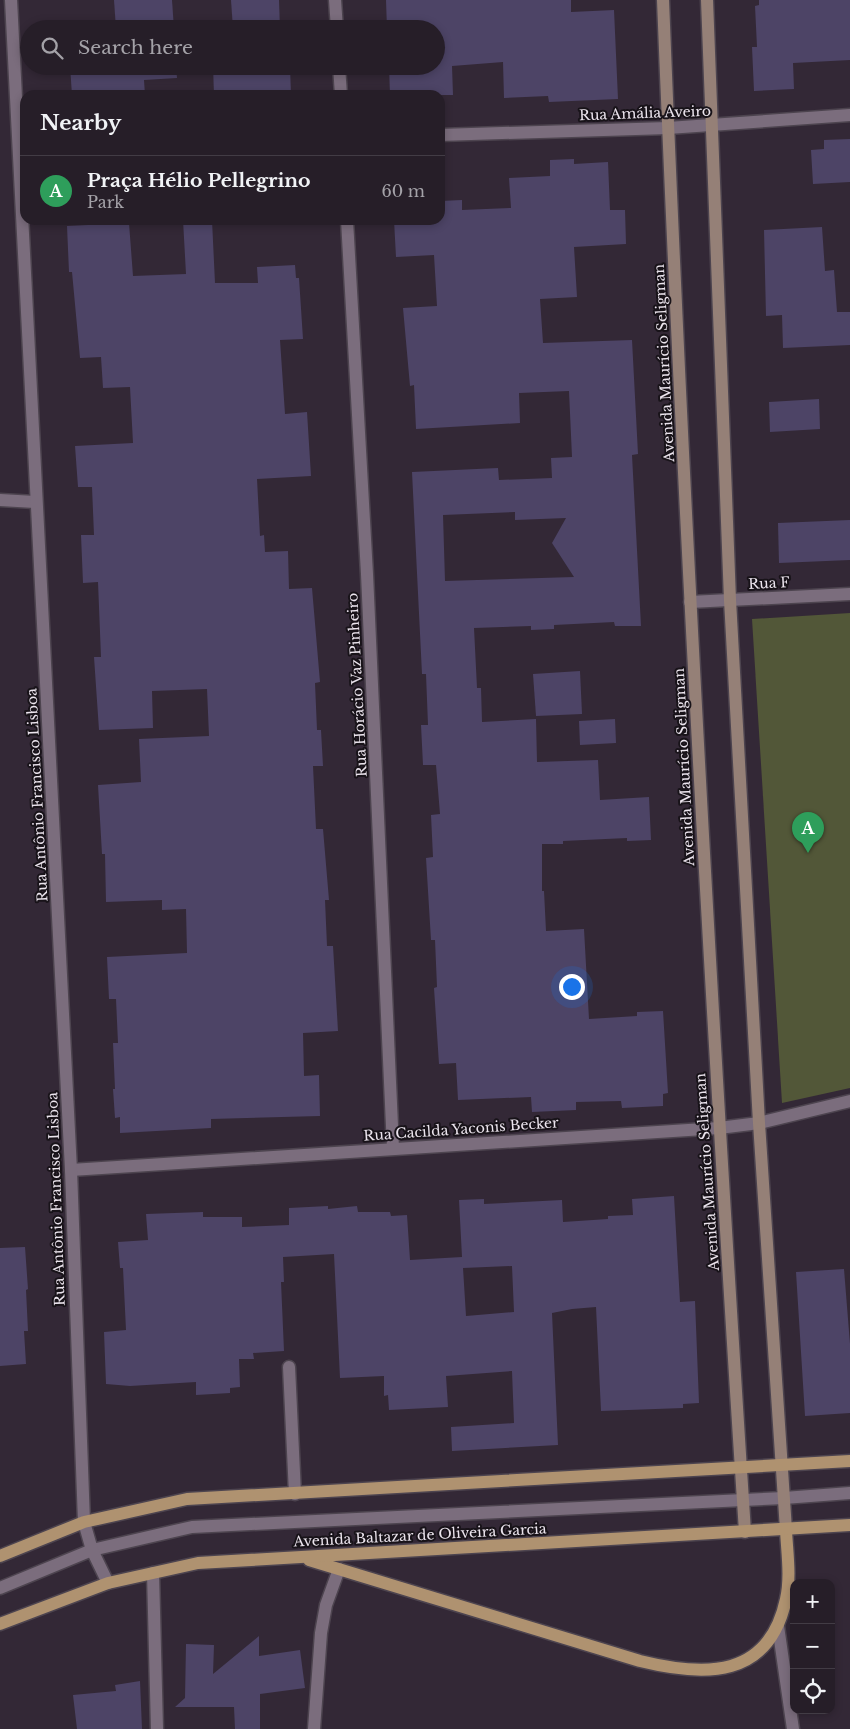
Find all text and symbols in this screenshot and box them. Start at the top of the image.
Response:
search box [20,20,445,75]
icon: search [38,34,66,62]
text: Search here [78,36,193,59]
street label: Rua Amália Aveiro [579,102,711,124]
text: Nearby [40,110,121,136]
text: Praça Hélio Pellegrino [87,169,311,192]
text: A [50,181,62,201]
text: 60 m [382,181,425,201]
text: Park [87,192,124,212]
street label: Avenida Maurício Seligman [650,263,678,463]
street label: Rua F [748,573,791,593]
street label: Rua Horácio Vaz Pinheiro [343,592,371,778]
street label: Avenida Maurício Seligman [670,667,698,867]
street label: Rua Antônio Francisco Lisboa [22,687,52,902]
pin: A [792,812,824,853]
your location [559,974,585,1000]
street label: Avenida Maurício Seligman [691,1072,723,1273]
street label: Rua Antônio Francisco Lisboa [43,1092,69,1306]
street label: Rua Cacilda Yaconis Becker [363,1113,559,1145]
street label: Avenida Baltazar de Oliveira Garcia [292,1519,547,1551]
map controls [790,1579,835,1714]
button: + [790,1579,835,1624]
button: − [790,1624,835,1669]
button: locate [790,1669,835,1714]

